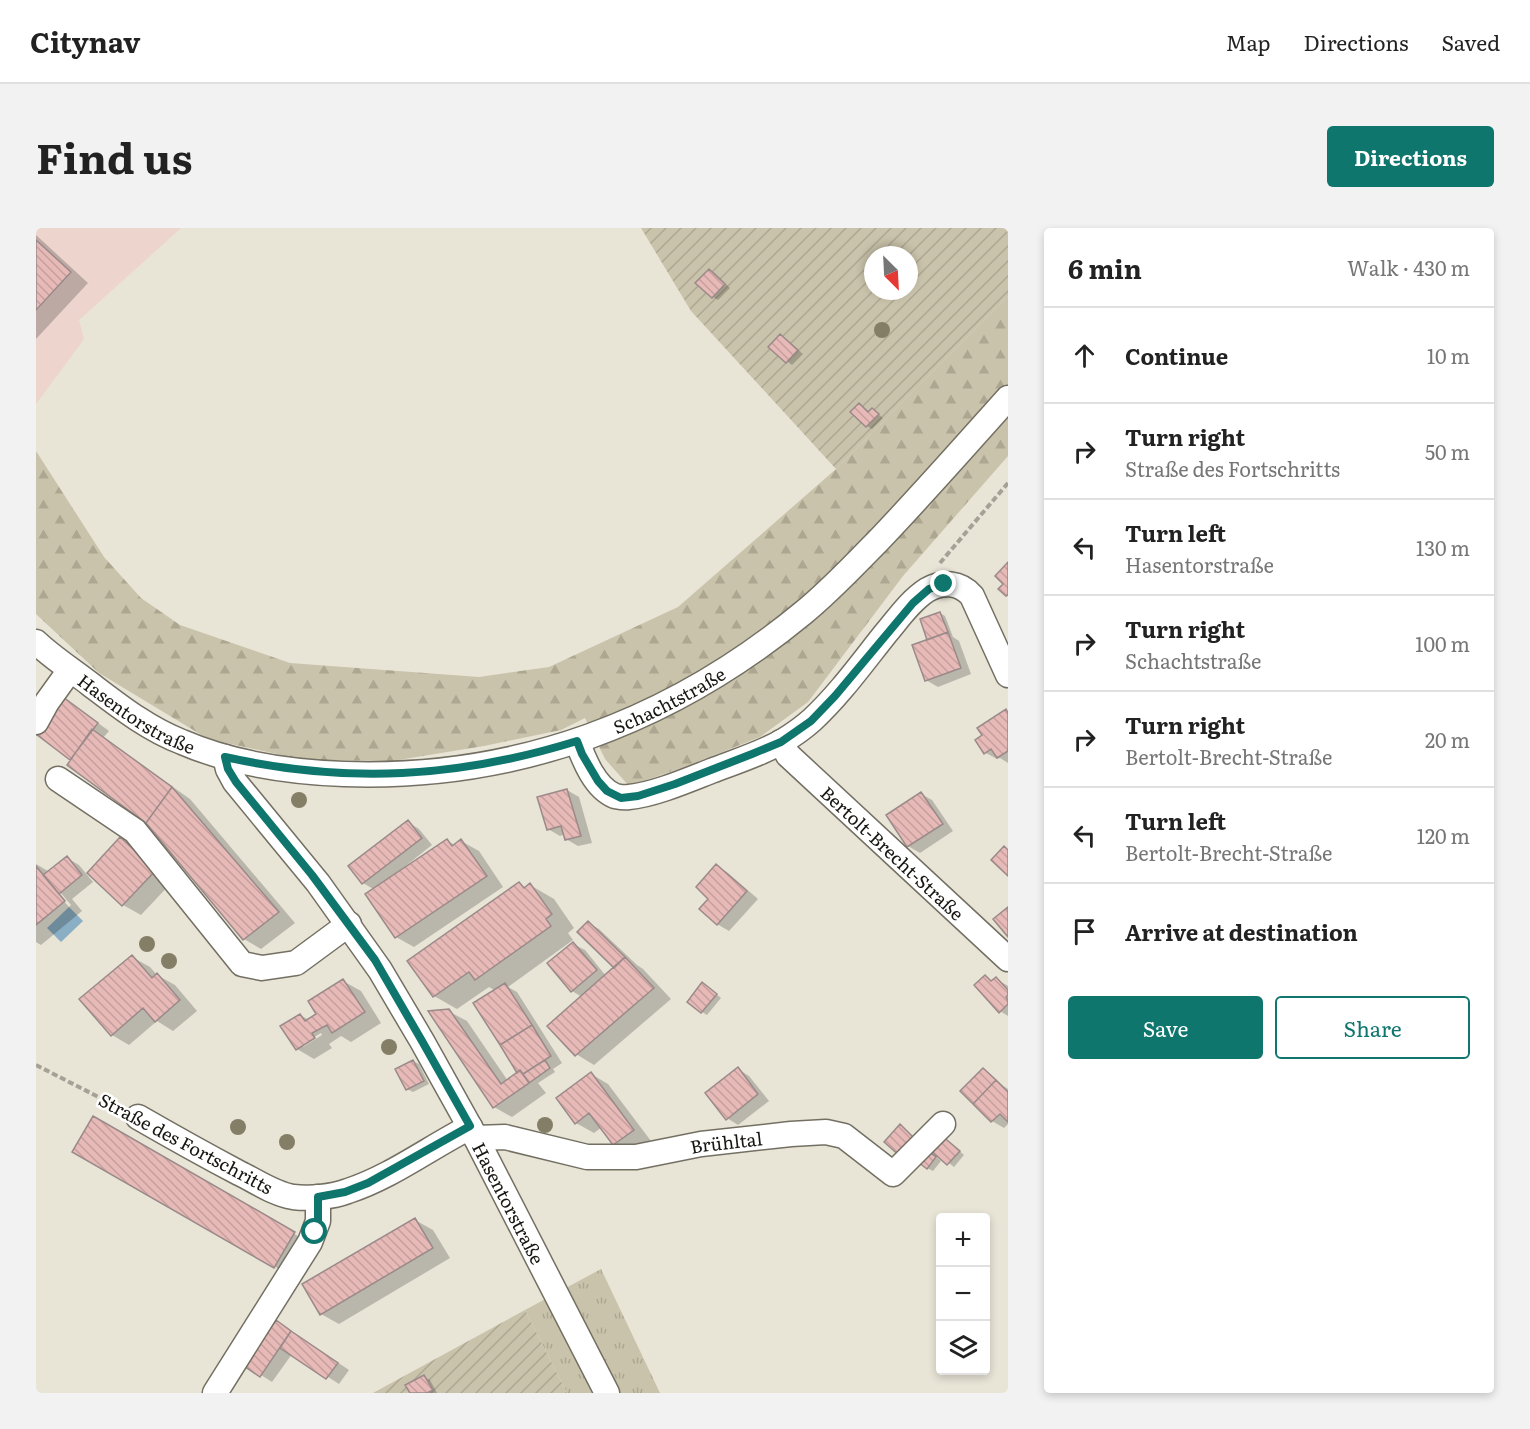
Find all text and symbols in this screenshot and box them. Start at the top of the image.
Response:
text: Citynav [30,20,140,62]
text: Map [1226,26,1271,57]
text: Directions [1304,26,1409,57]
text: Saved [1442,26,1500,57]
text: Find us [36,125,193,187]
button: Directions [1327,126,1494,187]
north arrow [864,246,918,300]
text: 6 min [1068,248,1142,287]
text: Walk · 430 m [1347,252,1470,282]
icon: ahead [1068,339,1101,372]
text: Continue [1125,339,1228,372]
text: 10 m [1427,340,1470,370]
text: Turn right [1125,420,1245,453]
icon: right [1068,435,1101,468]
text: 50 m [1425,436,1470,466]
text: Straße des Fortschritts [1125,453,1340,483]
text: Turn left [1125,516,1226,549]
icon: left [1068,531,1101,564]
text: 130 m [1416,532,1470,562]
text: Hasentorstraße [1125,549,1274,579]
route end [930,570,956,596]
text: Turn right [1125,612,1245,645]
icon: right [1068,627,1101,660]
text: 100 m [1415,628,1470,658]
text: Schachtstraße [1125,645,1262,675]
street label: Schachtstraße [609,659,730,740]
street label: Hasentorstraße [73,666,199,760]
text: Turn right [1125,708,1245,741]
icon: right [1068,723,1101,756]
text: 20 m [1425,724,1470,754]
text: Bertolt-Brecht-Straße [1125,741,1332,771]
street label: Bertolt-Brecht-Straße [815,779,971,926]
text: Turn left [1125,804,1226,837]
icon: left [1068,819,1101,852]
text: 120 m [1417,820,1470,850]
text: Bertolt-Brecht-Straße [1125,837,1332,867]
icon: arrive [1068,915,1101,948]
text: Arrive at destination [1125,915,1358,948]
button: Save [1068,996,1263,1059]
button: Share [1275,996,1470,1059]
street label: Straße des Fortschritts [94,1086,278,1200]
street label: Brühltal [688,1124,764,1159]
street label: Hasentorstraße [467,1137,552,1269]
map controls [936,1213,990,1375]
button: + [936,1213,990,1267]
route start [301,1218,327,1244]
button: − [936,1267,990,1321]
button: layers [936,1321,990,1375]

